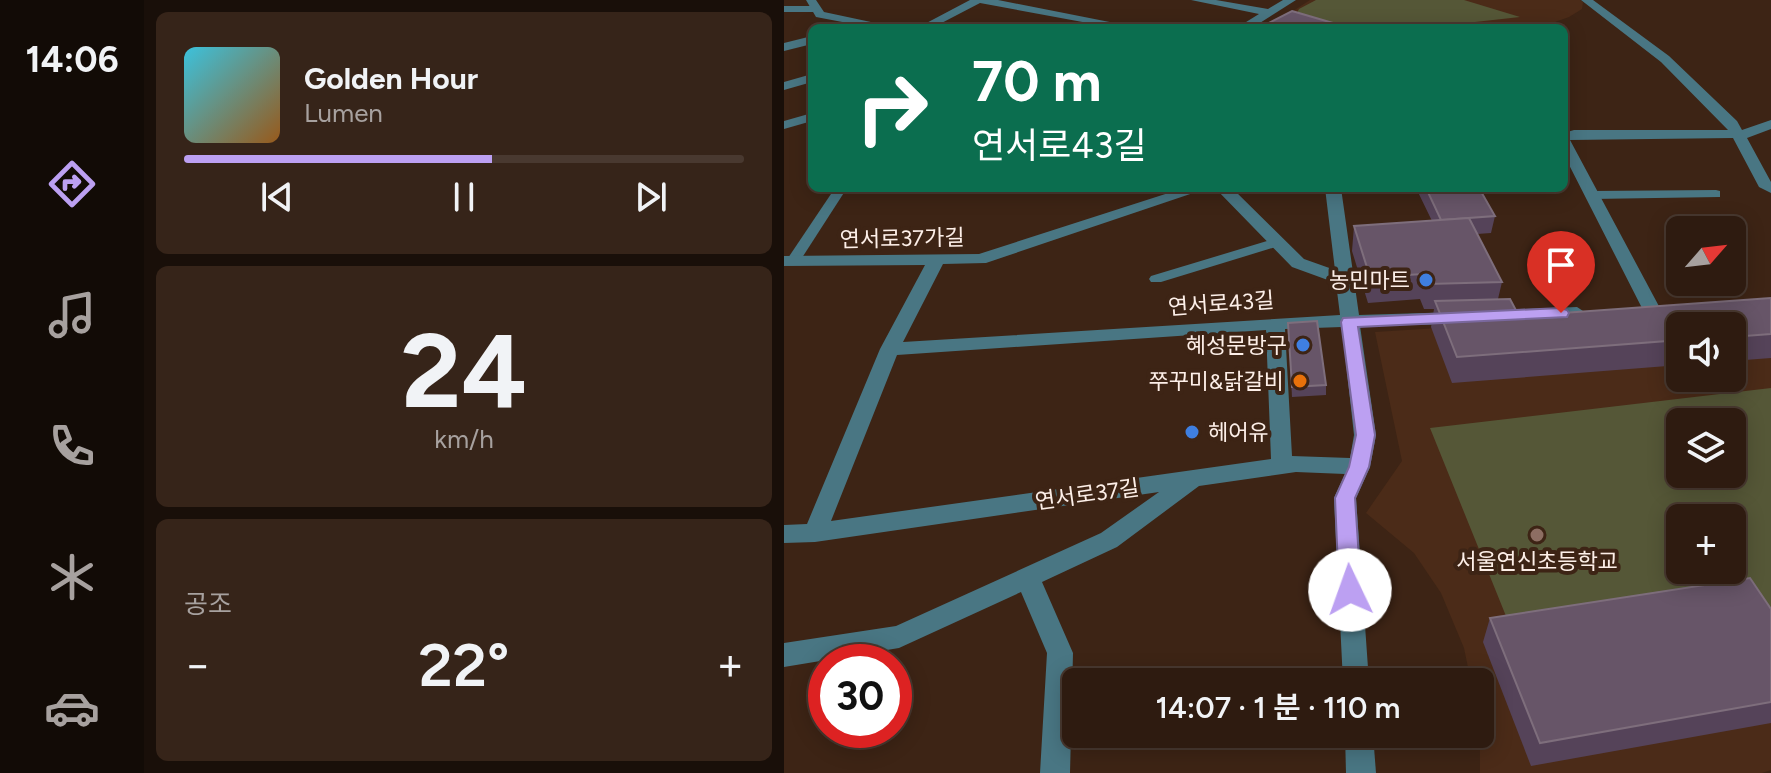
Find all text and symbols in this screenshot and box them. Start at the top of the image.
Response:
text: 14:06 [25,38,119,81]
text: 70 m [972,48,1102,115]
icon: right [840,56,944,160]
text: Golden Hour [304,60,478,97]
text: Lumen [304,97,383,129]
text: 연서로43길 [972,124,1146,167]
icon: directions [44,156,100,212]
icon: previous [255,175,299,219]
icon: pause [442,175,486,219]
icon: next [629,175,673,219]
north arrow [1666,216,1746,296]
map controls [1666,216,1746,584]
street label: 연서로37가길 [839,224,965,253]
pin [1527,231,1595,313]
icon: arrive [1539,243,1583,287]
place label: 농민마트 [1329,267,1410,294]
marker: 농민마트 [1417,271,1435,289]
street label: 연서로43길 [1167,286,1275,321]
icon: music [44,287,100,343]
text: 24 [401,308,527,433]
button: sound [1666,312,1746,392]
place label: 혜성문방구 [1186,332,1287,359]
marker: 혜성문방구 [1294,336,1312,354]
place label: 쭈꾸미&닭갈비 [1148,368,1284,395]
marker: 쭈꾸미&닭갈비 [1291,372,1309,390]
button: layers [1666,408,1746,488]
icon: phone [44,418,100,474]
place label: 헤어유 [1208,419,1269,446]
text: km/h [434,423,494,455]
marker: 헤어유 [1183,423,1201,441]
street label: 연서로37길 [1033,474,1141,515]
button: + [1666,504,1746,584]
marker: 서울연신초등학교 [1528,526,1546,544]
position arrow [1308,548,1392,632]
place label: 서울연신초등학교 [1456,548,1618,575]
icon: climate [44,549,100,605]
text: 공조 [184,588,232,620]
text: 22° [419,629,509,701]
text: − [184,638,211,691]
text: + [717,638,744,691]
speed limit sign: 30 [808,644,912,748]
icon: car [44,680,100,736]
text: 14:07 · 1 분 · 110 m [1155,689,1401,726]

